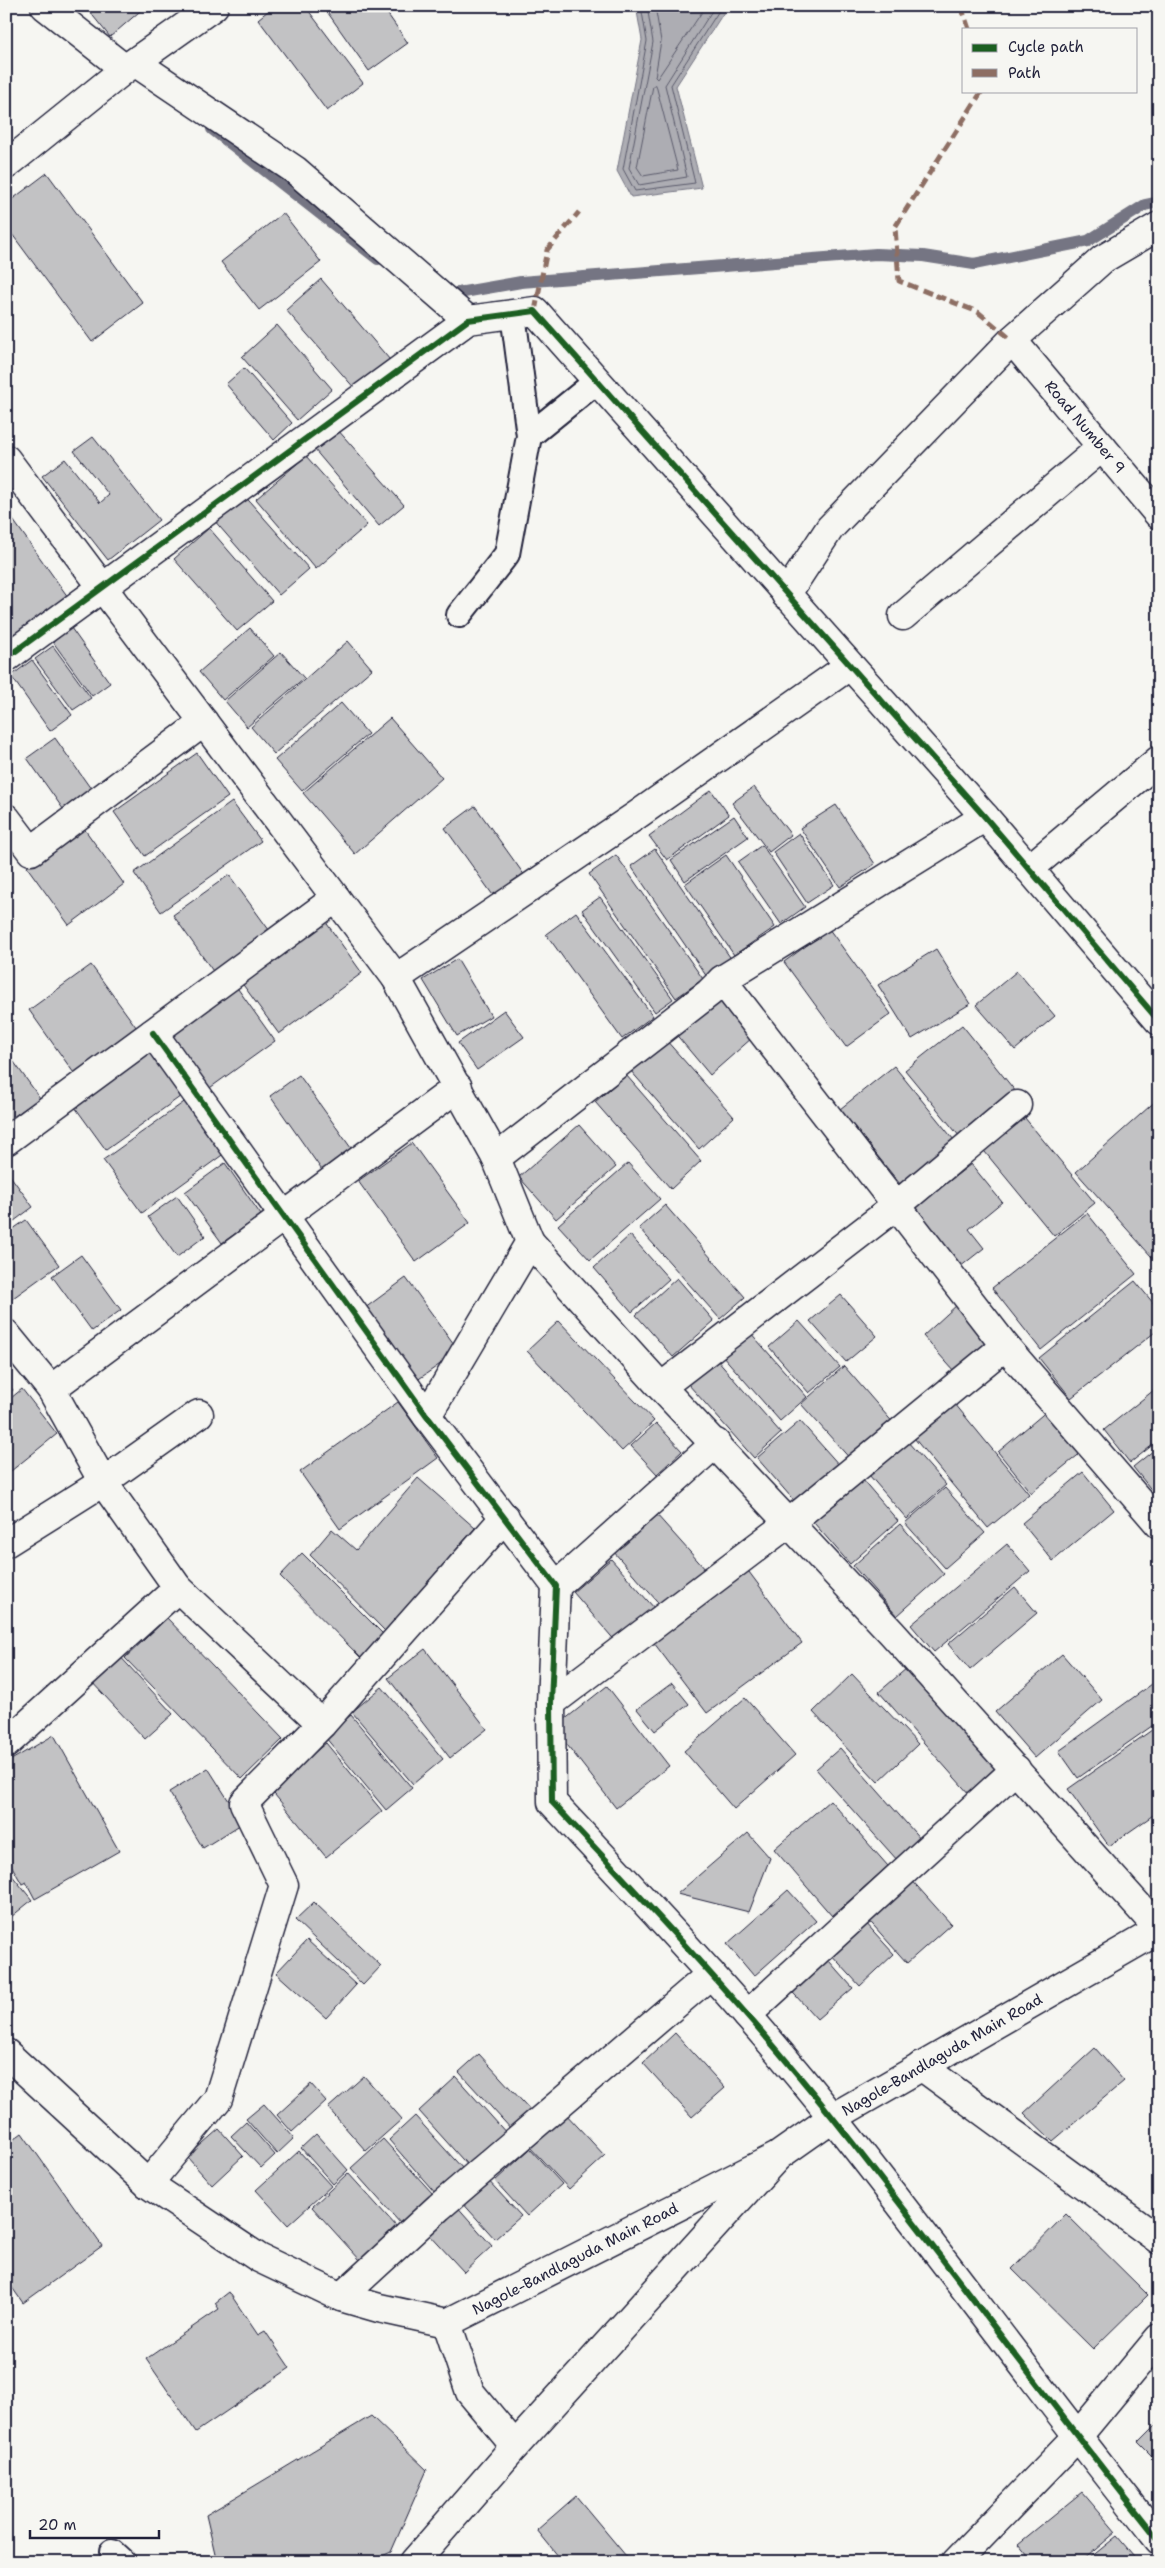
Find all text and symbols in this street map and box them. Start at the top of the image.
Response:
legend [962,28,1138,92]
text: Cycle path [1008,37,1084,57]
text: Path [1008,63,1041,83]
street label: Road Number 9 [1040,376,1130,478]
street label: Nagole-Bandlaguda Main Road [838,1989,1046,2121]
street label: Nagole-Bandlaguda Main Road [469,2198,682,2320]
scale bar [30,2508,159,2540]
text: 20 m [38,2515,77,2535]

